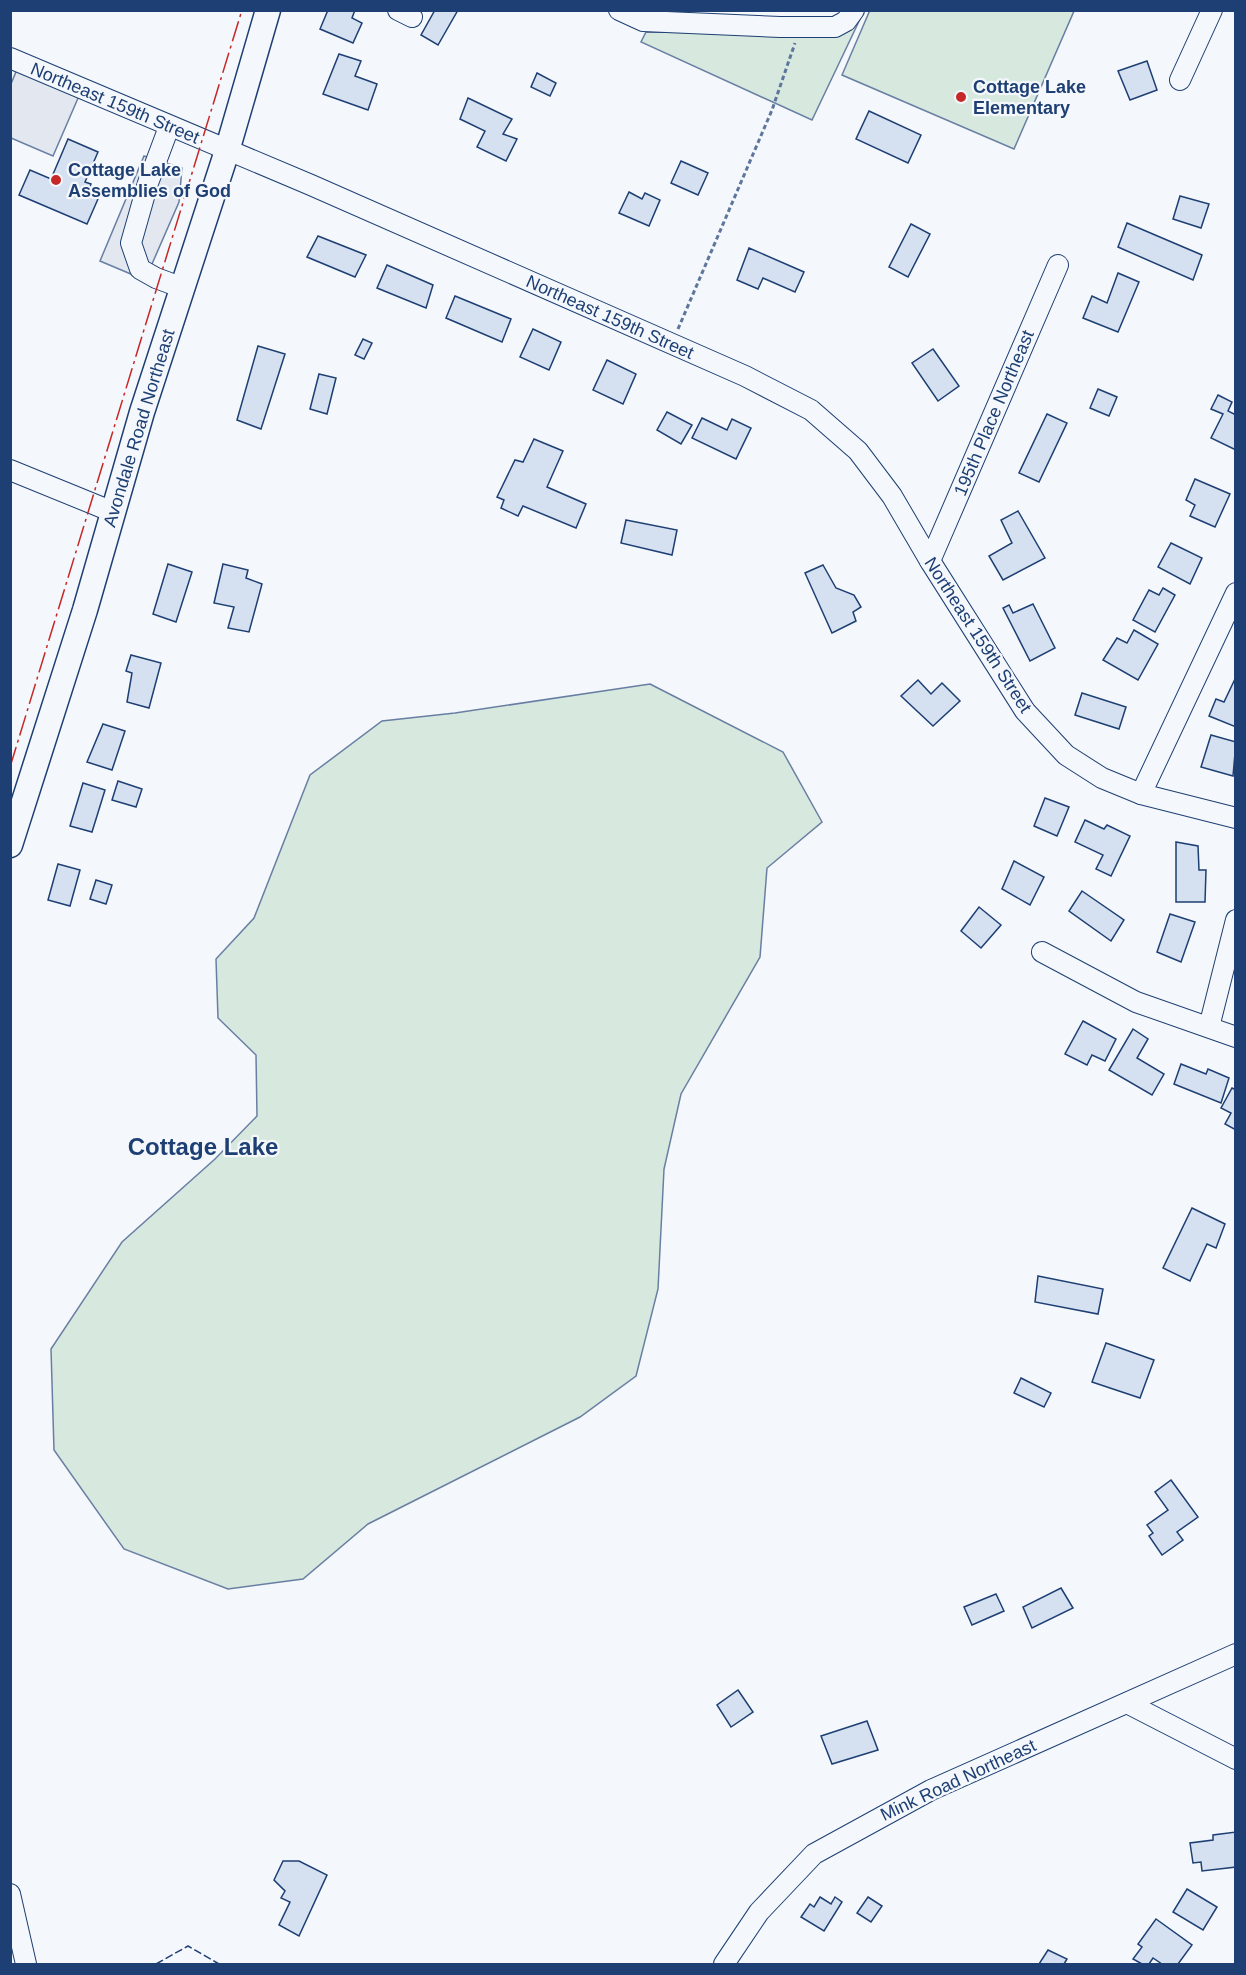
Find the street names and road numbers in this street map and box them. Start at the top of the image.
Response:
street label: Northeast 159th Street [28,58,202,148]
street label: Northeast 159th Street [523,271,697,363]
street label: Avondale Road Northeast [99,327,179,529]
street label: 195th Place Northeast [950,327,1038,499]
street label: Northeast 159th Street [920,554,1036,716]
street label: Mink Road Northeast [877,1735,1039,1825]

